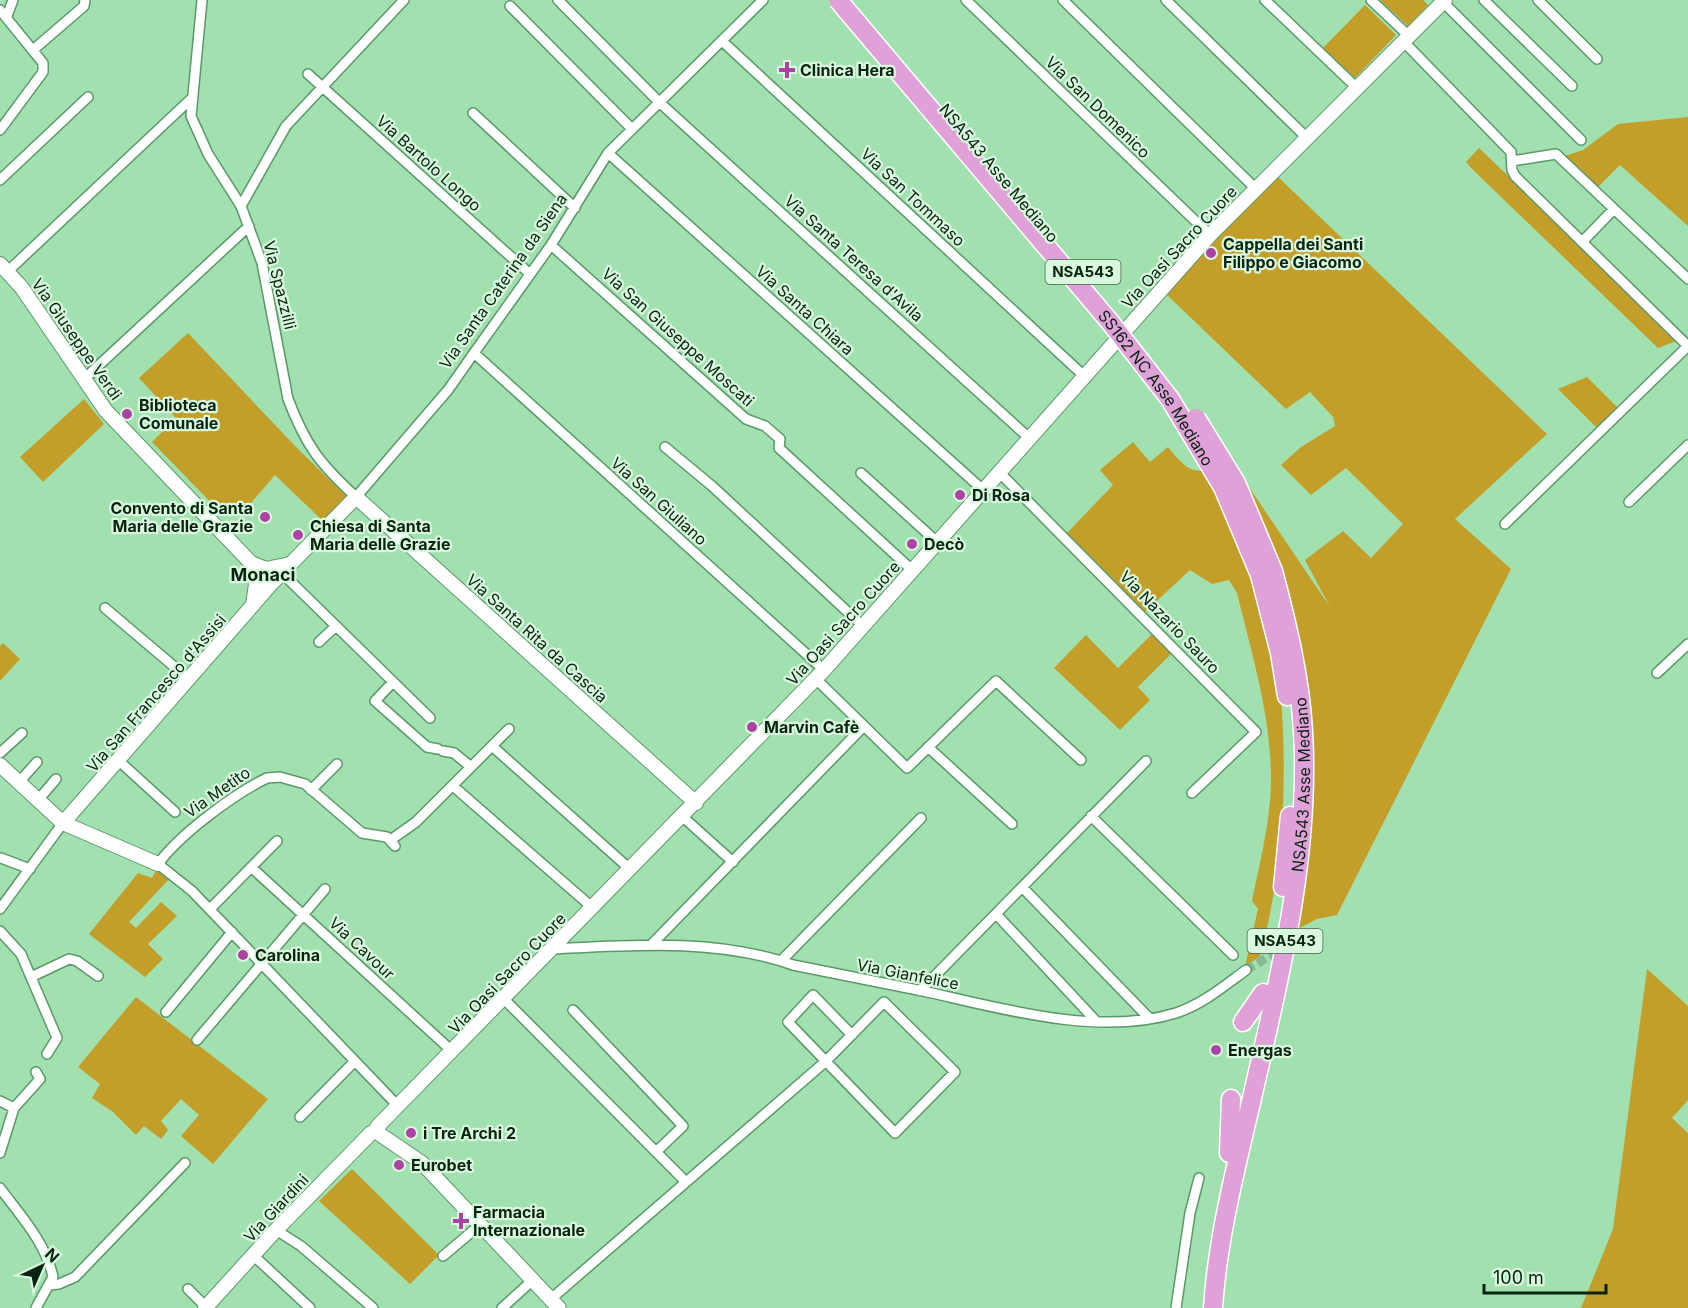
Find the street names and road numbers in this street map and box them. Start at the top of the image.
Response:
street label: Via San Domenico [1041,52,1155,162]
street label: NSA543 Asse Mediano [935,100,1063,246]
street label: Via Bartolo Longo [372,111,486,215]
street label: Via San Tommaso [857,144,969,250]
street label: Via Oasi Sacro Cuore [1117,181,1241,313]
street label: Via Santa Caterina da Siena [435,190,571,372]
street label: Via Santa Teresa d'Avila [780,190,928,326]
street label: Via Spazzilli [259,239,301,331]
road number: NSA543 [1046,260,1120,284]
street label: Via Santa Chiara [752,261,858,359]
street label: Via San Giuseppe Moscati [598,263,758,411]
street label: Via Giuseppe Verdi [28,274,126,404]
street label: SS162 NC Asse Mediano [1094,306,1218,469]
street label: Via San Giuliano [607,453,711,549]
street label: Via Oasi Sacro Cuore [782,557,904,689]
street label: Via Nazario Sauro [1116,566,1224,678]
street label: Via Santa Rita da Cascia [462,569,612,707]
street label: Via San Francesco d'Assisi [82,610,230,776]
street label: NSA543 Asse Mediano [1287,696,1314,873]
street label: Via Metito [180,762,254,822]
street label: Via Oasi Sacro Cuore [444,908,570,1038]
street label: Via Cavour [325,913,399,983]
road number: NSA543 [1248,929,1322,953]
street label: Via Gianfelice [855,954,961,994]
street label: Via Giardini [239,1170,313,1246]

